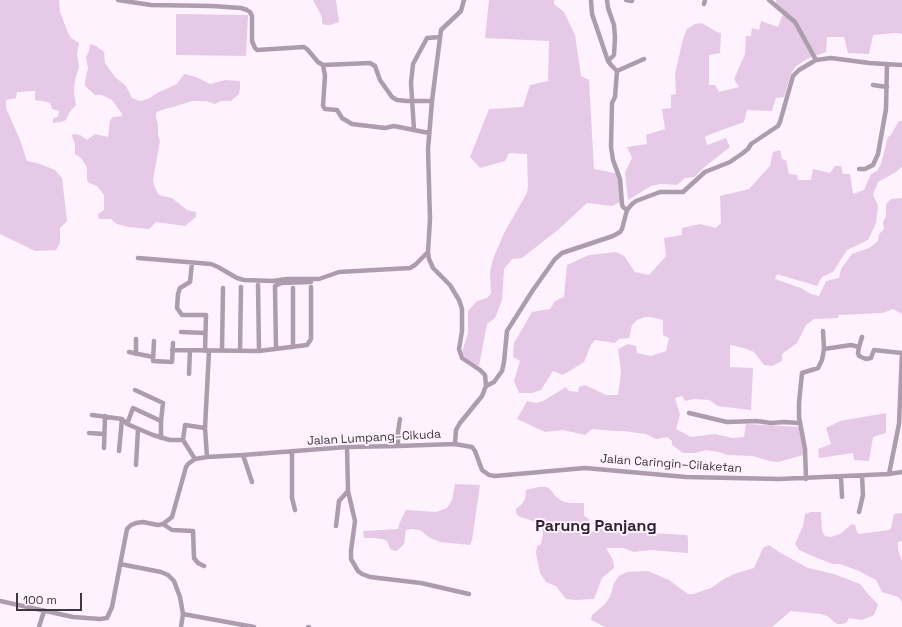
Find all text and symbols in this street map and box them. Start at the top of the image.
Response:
street label: Jalan Lumpang–Cikuda [307,427,441,449]
street label: Jalan Caringin–Cilaketan [600,452,742,476]
district label: Parung Panjang [535,517,657,537]
scale bar [18,585,84,611]
text: 100 m [23,592,57,608]

